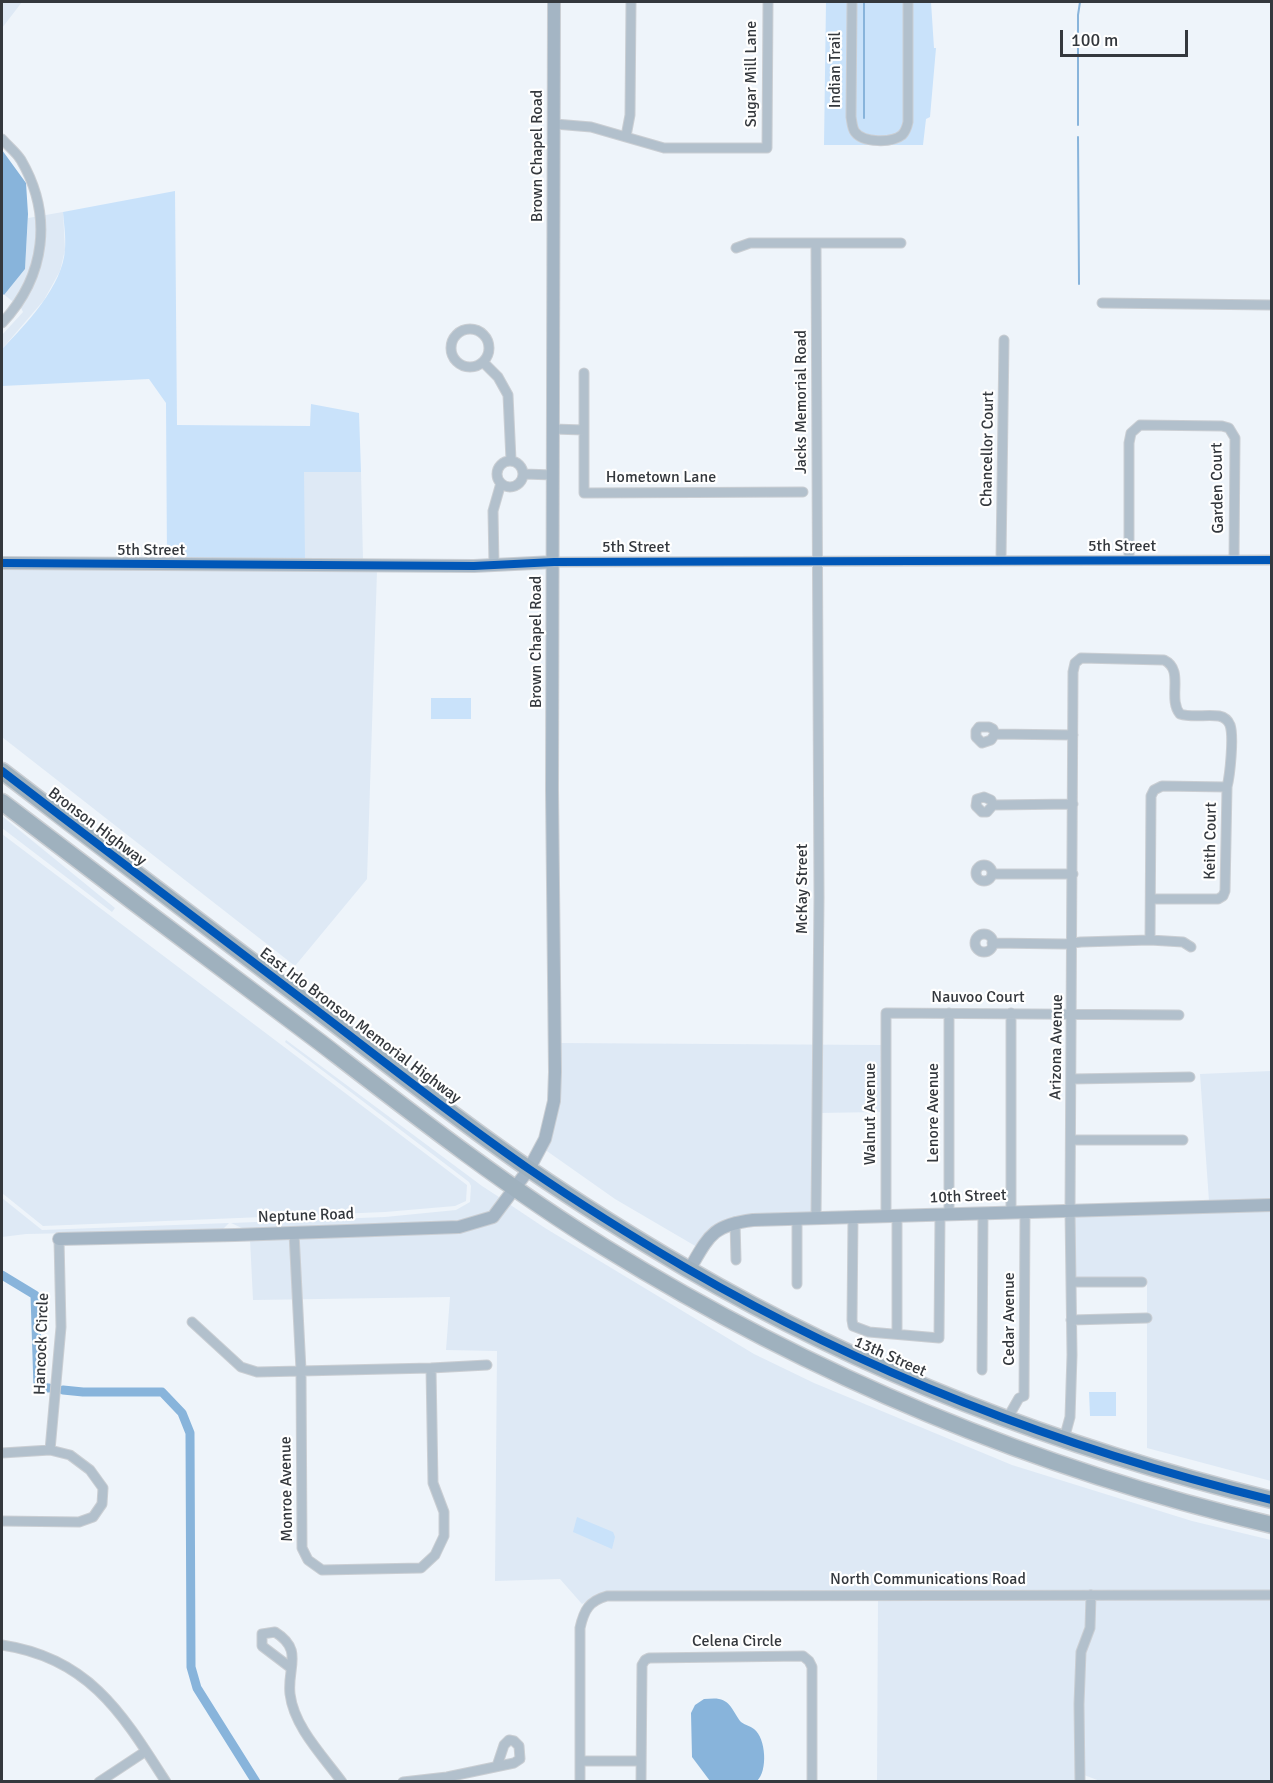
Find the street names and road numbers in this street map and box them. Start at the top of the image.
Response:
street label: Sugar Mill Lane [742,21,762,127]
street label: Indian Trail [826,32,846,108]
street label: Brown Chapel Road [528,90,548,222]
street label: Jacks Memorial Road [792,330,812,474]
street label: Chancellor Court [977,391,999,507]
street label: Garden Court [1208,442,1228,534]
street label: Hometown Lane [606,468,716,488]
street label: 5th Street [1088,537,1156,557]
street label: 5th Street [602,538,670,558]
street label: 5th Street [117,541,185,561]
street label: Brown Chapel Road [527,576,547,708]
street label: Bronson Highway [44,784,150,870]
street label: Keith Court [1201,802,1221,880]
street label: McKay Street [793,844,813,934]
street label: East Irlo Bronson Memorial Highway [255,944,465,1108]
street label: Nauvoo Court [931,988,1025,1008]
street label: Arizona Avenue [1046,994,1068,1100]
street label: Walnut Avenue [861,1063,881,1165]
street label: Lenore Avenue [924,1063,944,1163]
street label: 10th Street [929,1186,1007,1208]
street label: Neptune Road [258,1205,354,1227]
street label: Cedar Avenue [1000,1272,1020,1366]
street label: Hancock Circle [31,1293,53,1395]
street label: 13th Street [851,1333,929,1381]
street label: Monroe Avenue [276,1436,298,1542]
street label: North Communications Road [830,1570,1026,1590]
street label: Celena Circle [692,1632,782,1652]

